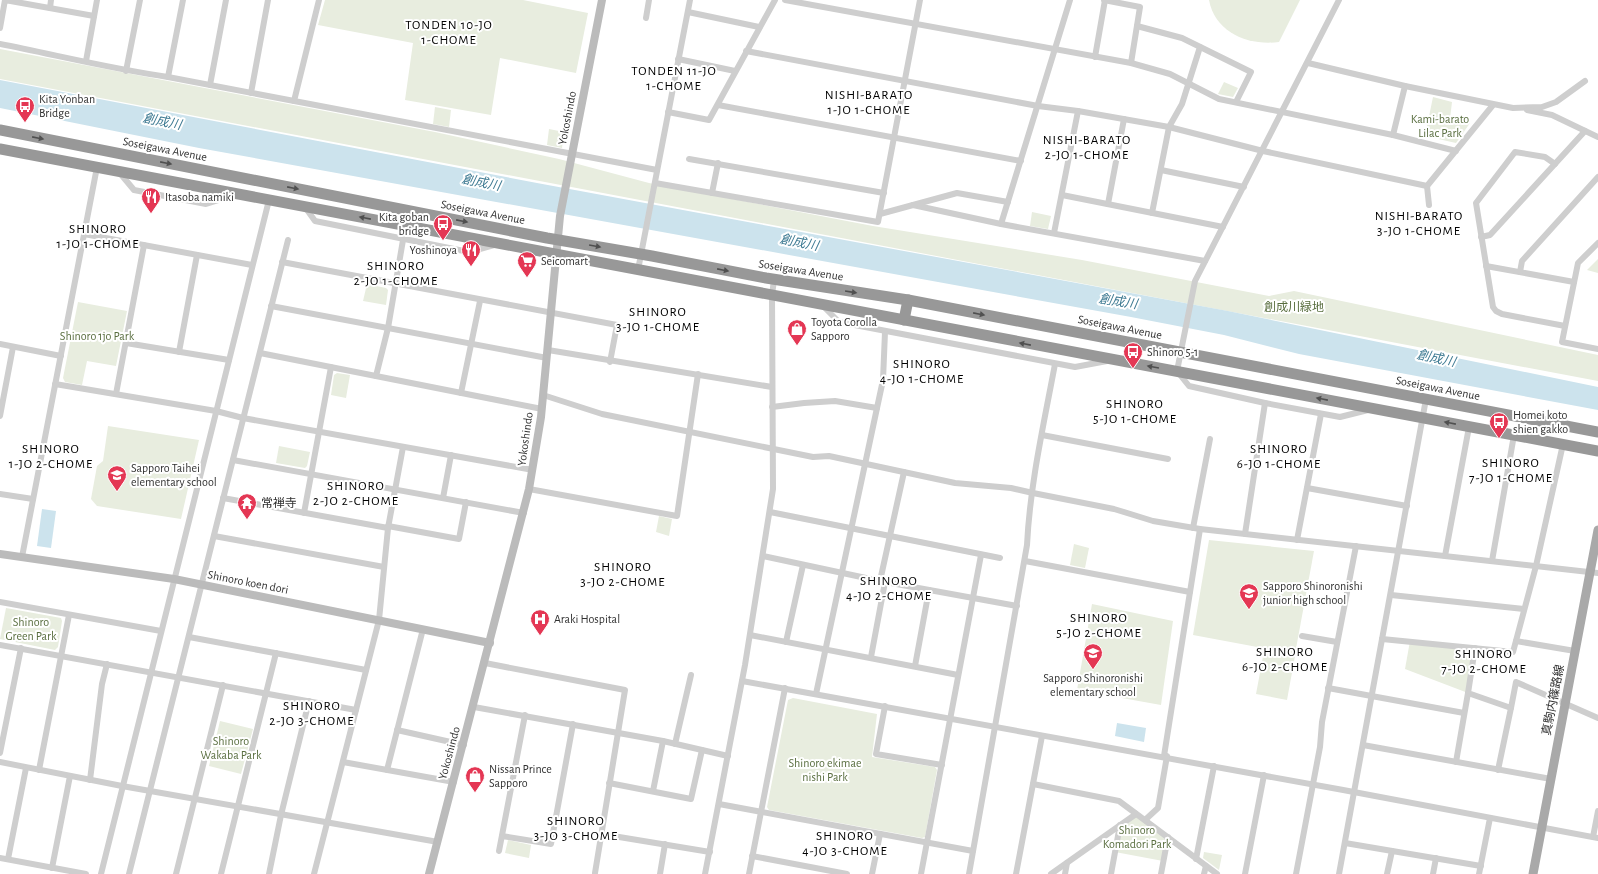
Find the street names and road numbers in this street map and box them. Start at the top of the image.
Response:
street label: Yokoshindo [556,90,578,146]
street label: Soseigawa Avenue [122,135,208,163]
street label: Soseigawa Avenue [440,198,526,226]
street label: Soseigawa Avenue [758,257,844,283]
street label: Soseigawa Avenue [1077,313,1163,341]
street label: Soseigawa Avenue [1395,374,1481,402]
street label: Yokoshindo [515,411,535,467]
street label: Shinoro koen dori [207,568,289,596]
street label: 真駒内篠路線 [1539,663,1566,736]
street label: Yokoshindo [436,725,462,781]

